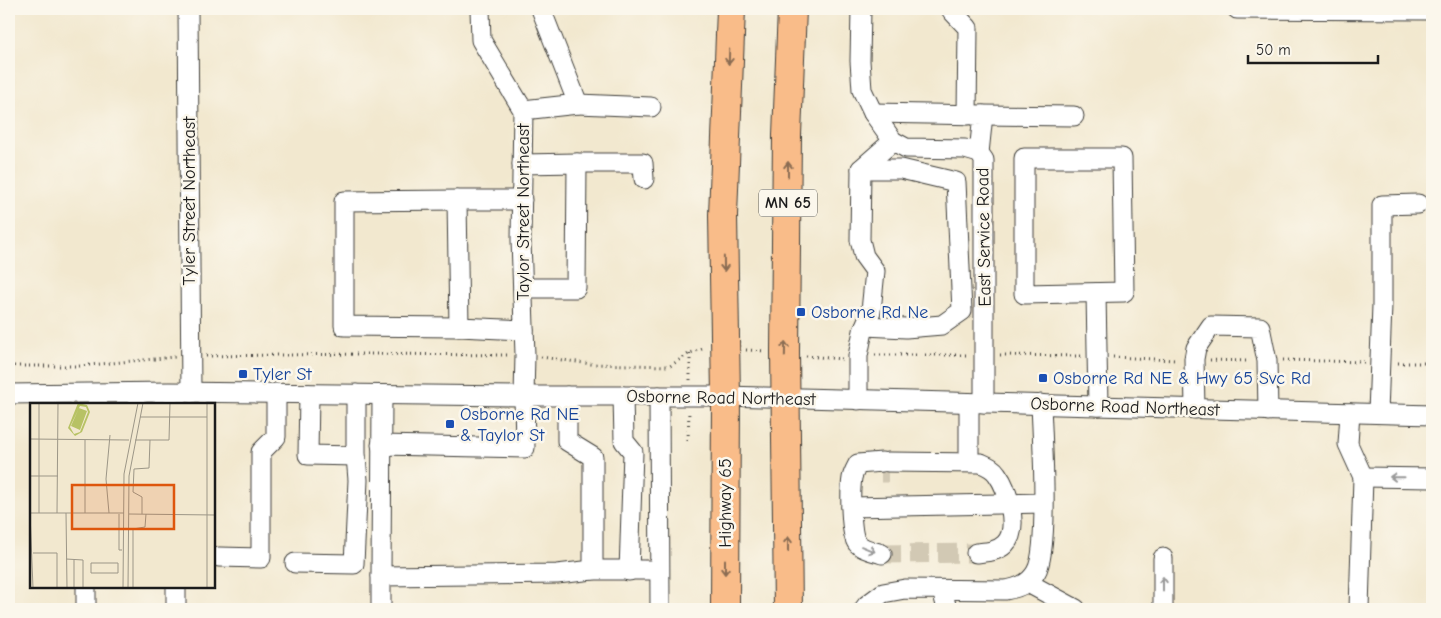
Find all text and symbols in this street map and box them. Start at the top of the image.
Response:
scale bar [1248,32,1378,64]
text: 50 m [1256,41,1291,59]
one-way arrow [724,49,734,65]
street label: Tyler Street Northeast [179,116,200,285]
street label: Taylor Street Northeast [513,123,534,301]
one-way arrow [783,161,793,178]
street label: East Service Road [972,167,996,307]
road number: MN 65 [759,190,817,217]
one-way arrow [719,256,729,272]
place label: Osborne Rd Ne [811,302,928,323]
marker: Osborne Rd Ne [795,306,807,318]
one-way arrow [780,341,790,358]
place label: Tyler St [253,364,312,385]
marker: Tyler St [237,368,249,380]
place label: Osborne Rd NE & Hwy 65 Svc Rd [1053,368,1311,389]
marker: Osborne Rd NE & Hwy 65 Svc Rd [1037,372,1049,384]
street label: Osborne Road Northeast [626,386,817,410]
street label: Osborne Road Northeast [1030,393,1221,421]
inset map [30,403,215,588]
place label: Osborne Rd NE & Taylor St [460,404,579,446]
marker: Osborne Rd NE & Taylor St [444,418,456,430]
street label: Highway 65 [715,458,736,548]
one-way arrow [1390,472,1406,482]
one-way arrow [783,537,793,553]
one-way arrow [860,545,875,554]
one-way arrow [720,559,730,575]
one-way arrow [1158,576,1168,592]

